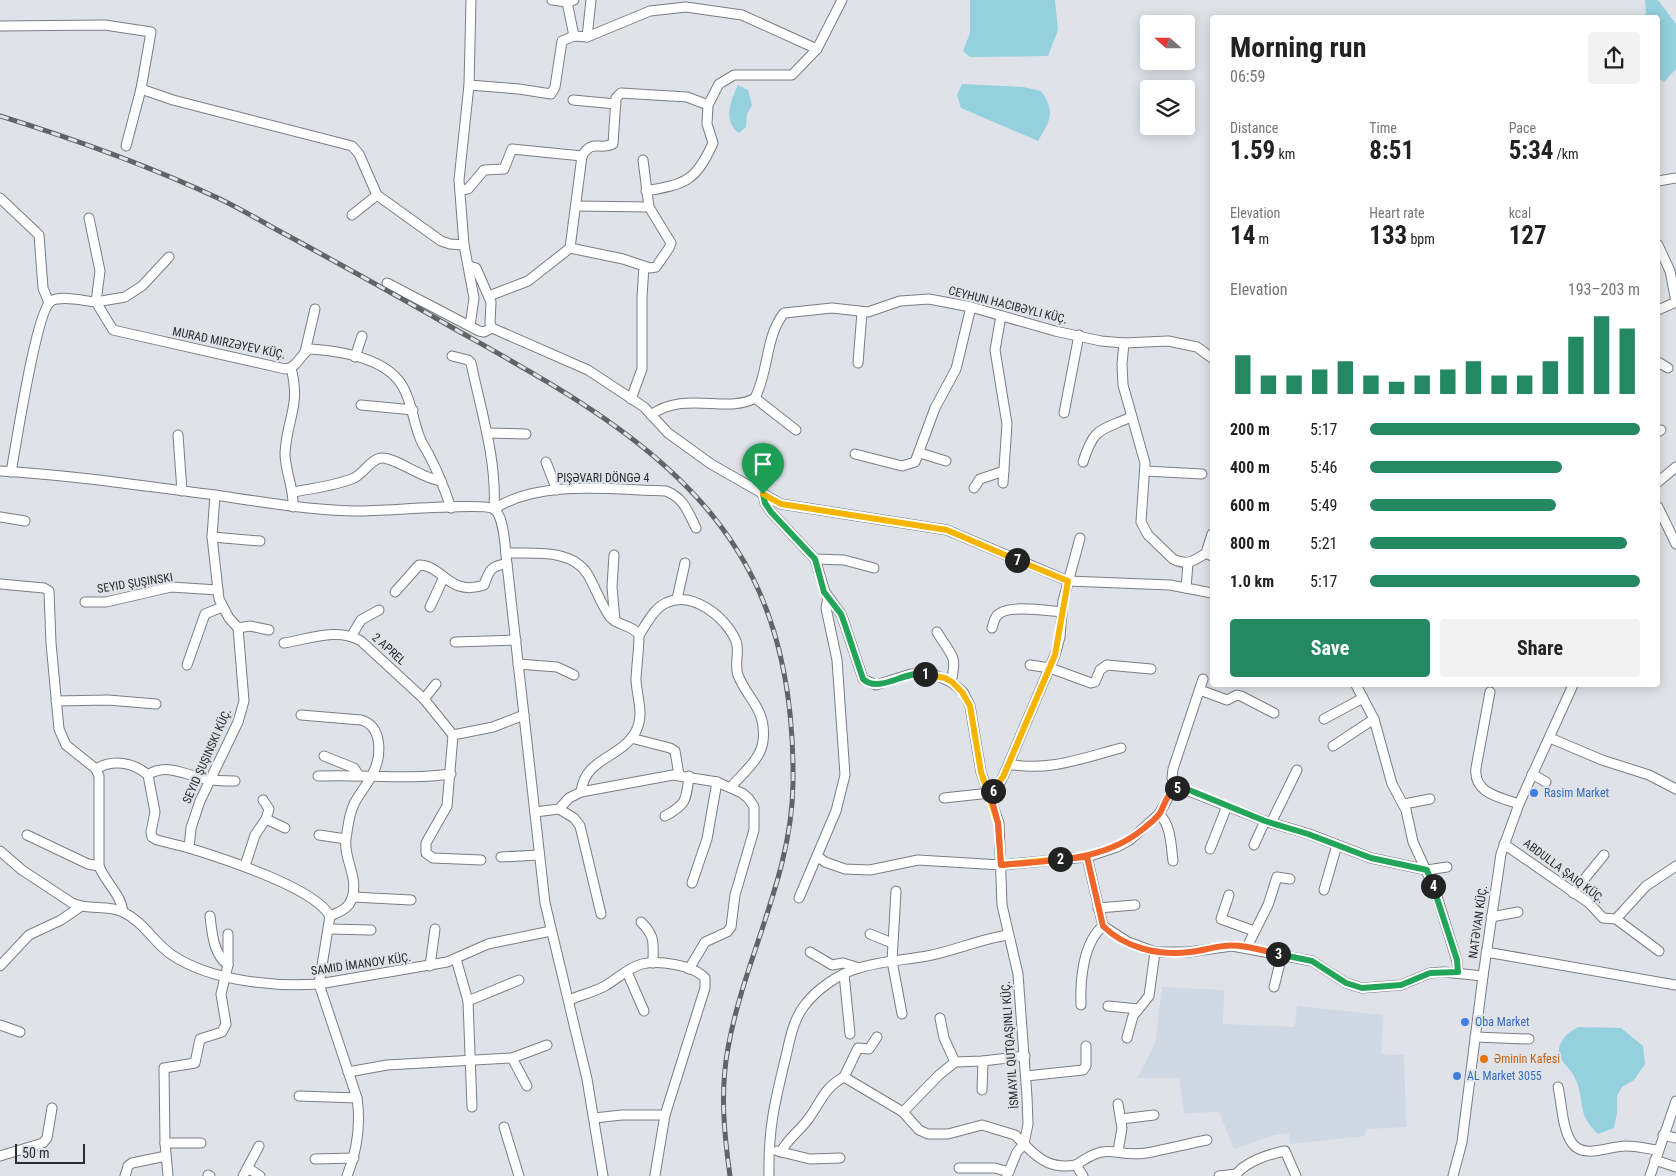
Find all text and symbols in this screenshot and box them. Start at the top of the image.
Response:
north arrow [1140,15,1195,70]
map controls [1140,15,1195,135]
text: Morning run [1230,31,1366,64]
button: share [1588,32,1640,84]
text: 06:59 [1230,67,1265,86]
button: layers [1140,80,1195,135]
text: Distance [1230,120,1278,136]
text: Time [1369,120,1397,136]
text: Pace [1509,120,1536,136]
text: 1.59 [1230,136,1275,165]
text: 8:51 [1369,136,1414,165]
text: 5:34 [1509,136,1553,165]
text: km [1275,146,1295,162]
text: /km [1553,146,1579,162]
text: Elevation [1230,205,1280,221]
text: Heart rate [1369,205,1425,221]
text: kcal [1509,205,1531,221]
text: 14 [1230,221,1255,250]
text: 133 [1369,221,1407,250]
text: 127 [1509,221,1547,250]
text: m [1255,231,1269,247]
text: bpm [1407,231,1435,247]
text: Elevation [1230,280,1288,299]
text: 193–203 m [1568,280,1640,299]
street label: CEYHUN HACIBƏYLI KÜÇ. [947,282,1069,327]
street label: MURAD MIRZƏYEV KÜÇ. [171,323,287,362]
text: 200 m [1230,420,1270,439]
text: 5:17 [1310,420,1337,439]
pin [742,443,784,494]
icon: arrive [749,450,777,478]
text: 400 m [1230,458,1270,477]
text: 5:46 [1310,458,1337,477]
street label: PIŞƏVARI DÖNGƏ 4 [557,470,649,485]
text: 600 m [1230,496,1270,515]
text: 5:49 [1310,496,1337,515]
text: 800 m [1230,534,1270,553]
text: 5:21 [1310,534,1337,553]
pin: 7 [1004,548,1030,572]
text: 7 [1014,552,1021,568]
street label: SEYID ŞUŞINSKI [96,570,174,596]
text: 1.0 km [1230,572,1274,591]
text: 5:17 [1310,572,1337,591]
button: Save [1230,619,1430,677]
button: Share [1440,619,1640,677]
street label: 2 APREL [369,630,409,668]
pin: 1 [912,662,938,686]
text: 1 [922,666,929,682]
street label: SEYID ŞUŞINSKI KÜÇ. [179,706,234,806]
pin: 5 [1164,776,1190,800]
pin: 6 [980,778,1006,804]
text: 5 [1174,780,1181,796]
text: 6 [990,783,997,799]
place label: Rasim Market [1544,786,1610,800]
marker: Rasim Market [1528,787,1540,799]
street label: ABDULLA ŞAIQ KÜÇ. [1521,835,1608,906]
pin: 2 [1048,846,1072,872]
text: 2 [1057,851,1064,867]
pin: 4 [1420,874,1446,898]
text: 4 [1430,878,1437,894]
street label: NATƏVAN KÜÇ. [1465,884,1490,959]
pin: 3 [1266,942,1290,966]
text: 3 [1275,946,1282,962]
street label: SAMID İMANOV KÜÇ. [310,949,412,978]
street label: İSMAYIL QUTQAŞINLI KÜÇ. [998,981,1021,1109]
place label: Oba Market [1475,1015,1530,1029]
marker: Oba Market [1459,1016,1471,1028]
place label: Əminin Kafesi [1494,1052,1560,1066]
marker: Əminin Kafesi [1478,1053,1490,1065]
place label: AL Market 3055 [1467,1069,1542,1083]
marker: AL Market 3055 [1451,1070,1463,1082]
scale bar [15,1141,85,1164]
text: 50 m [22,1145,50,1161]

